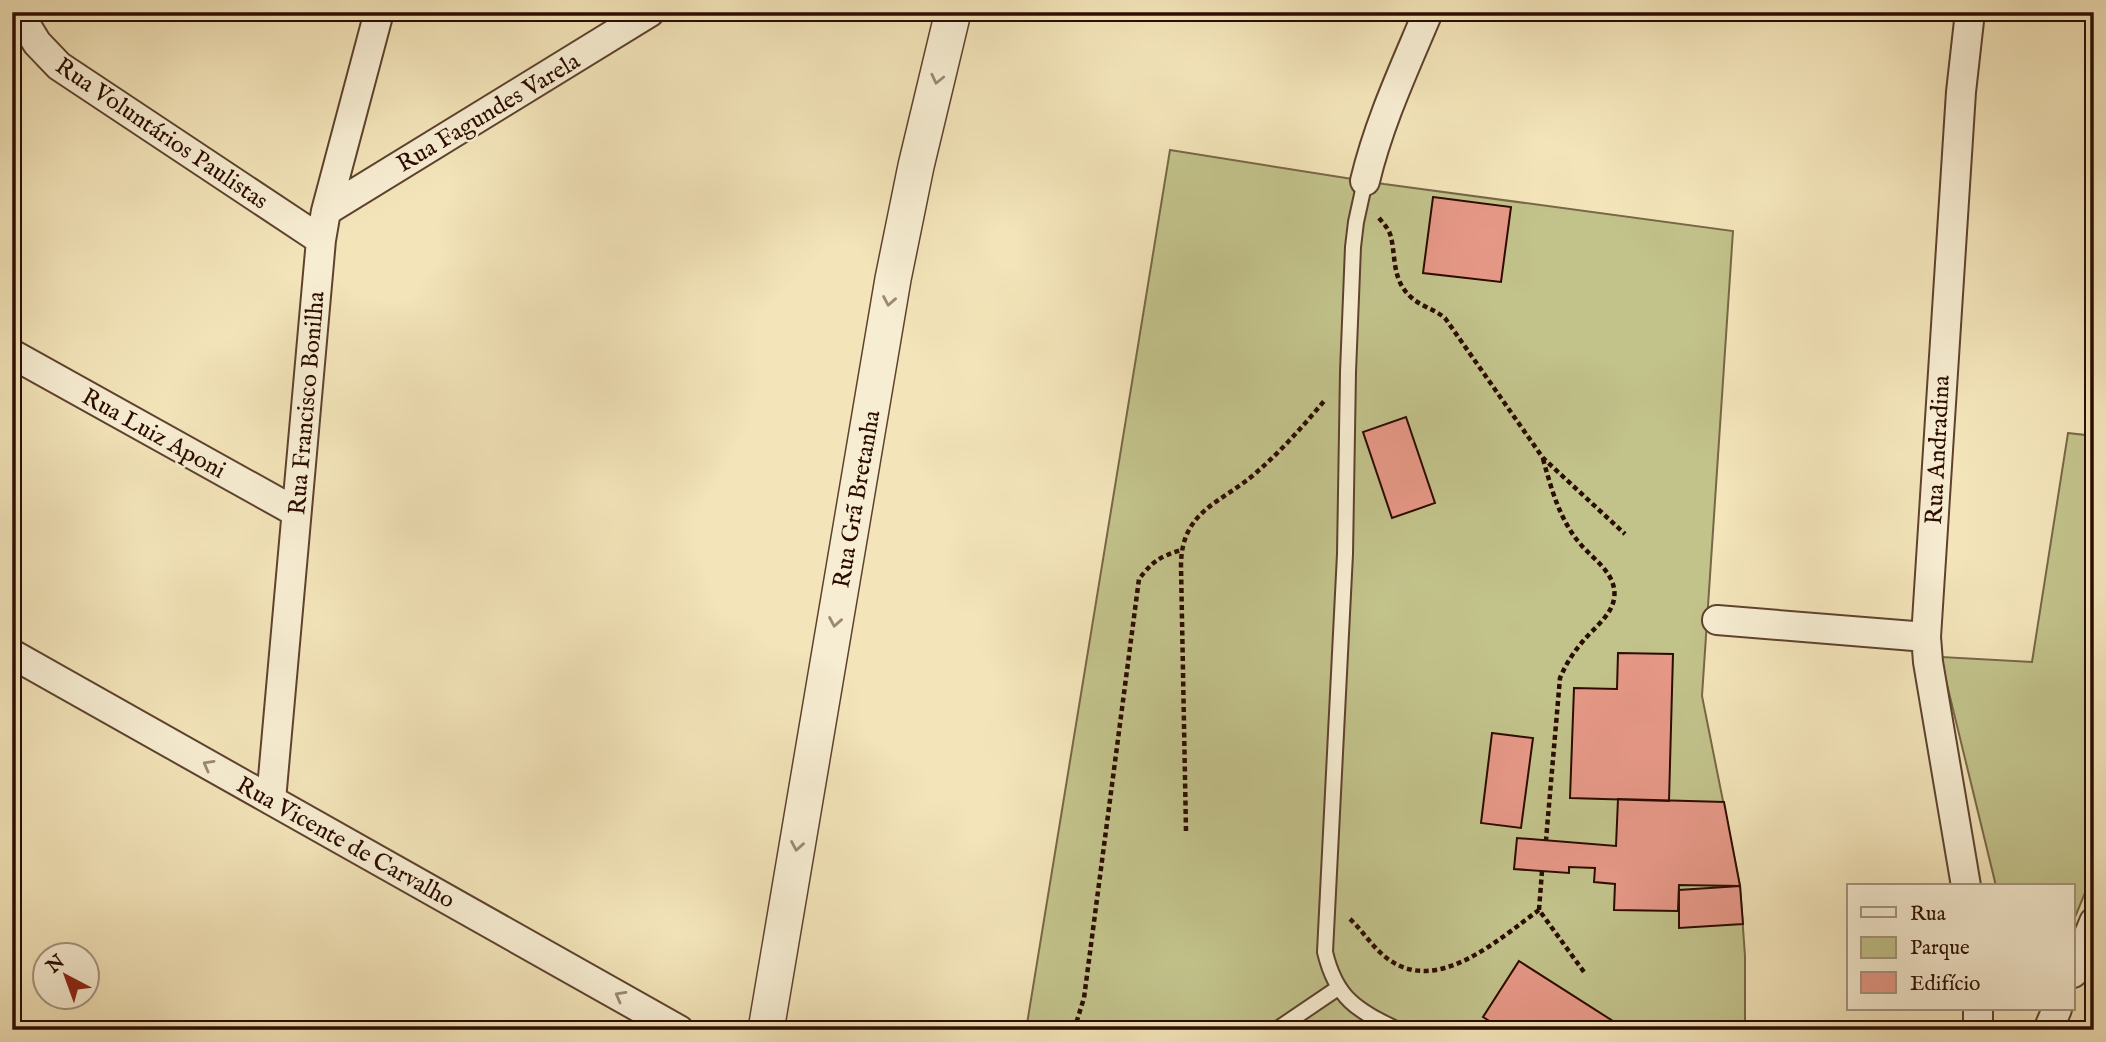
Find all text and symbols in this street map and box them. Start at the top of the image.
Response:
street label: Rua Fagundes Varela [391,46,587,180]
street label: Rua Voluntários Paulistas [49,51,274,217]
one-way arrow [931,73,945,85]
street label: Rua Francisco Bonilha [282,289,333,516]
one-way arrow [883,295,898,307]
street label: Rua Andradina [1919,374,1958,526]
street label: Rua Luiz Aponi [76,382,231,487]
street label: Rua Grã Bretanha [827,407,888,591]
one-way arrow [828,616,843,628]
one-way arrow [203,760,215,773]
street label: Rua Vicente de Carvalho [230,770,460,916]
one-way arrow [790,840,805,852]
legend [1847,884,2074,1010]
text: Rua [1910,901,1947,928]
text: Parque [1910,935,1970,962]
north arrow [32,940,102,1010]
text: N [41,950,71,980]
text: Edifício [1910,971,1980,998]
one-way arrow [614,991,627,1004]

